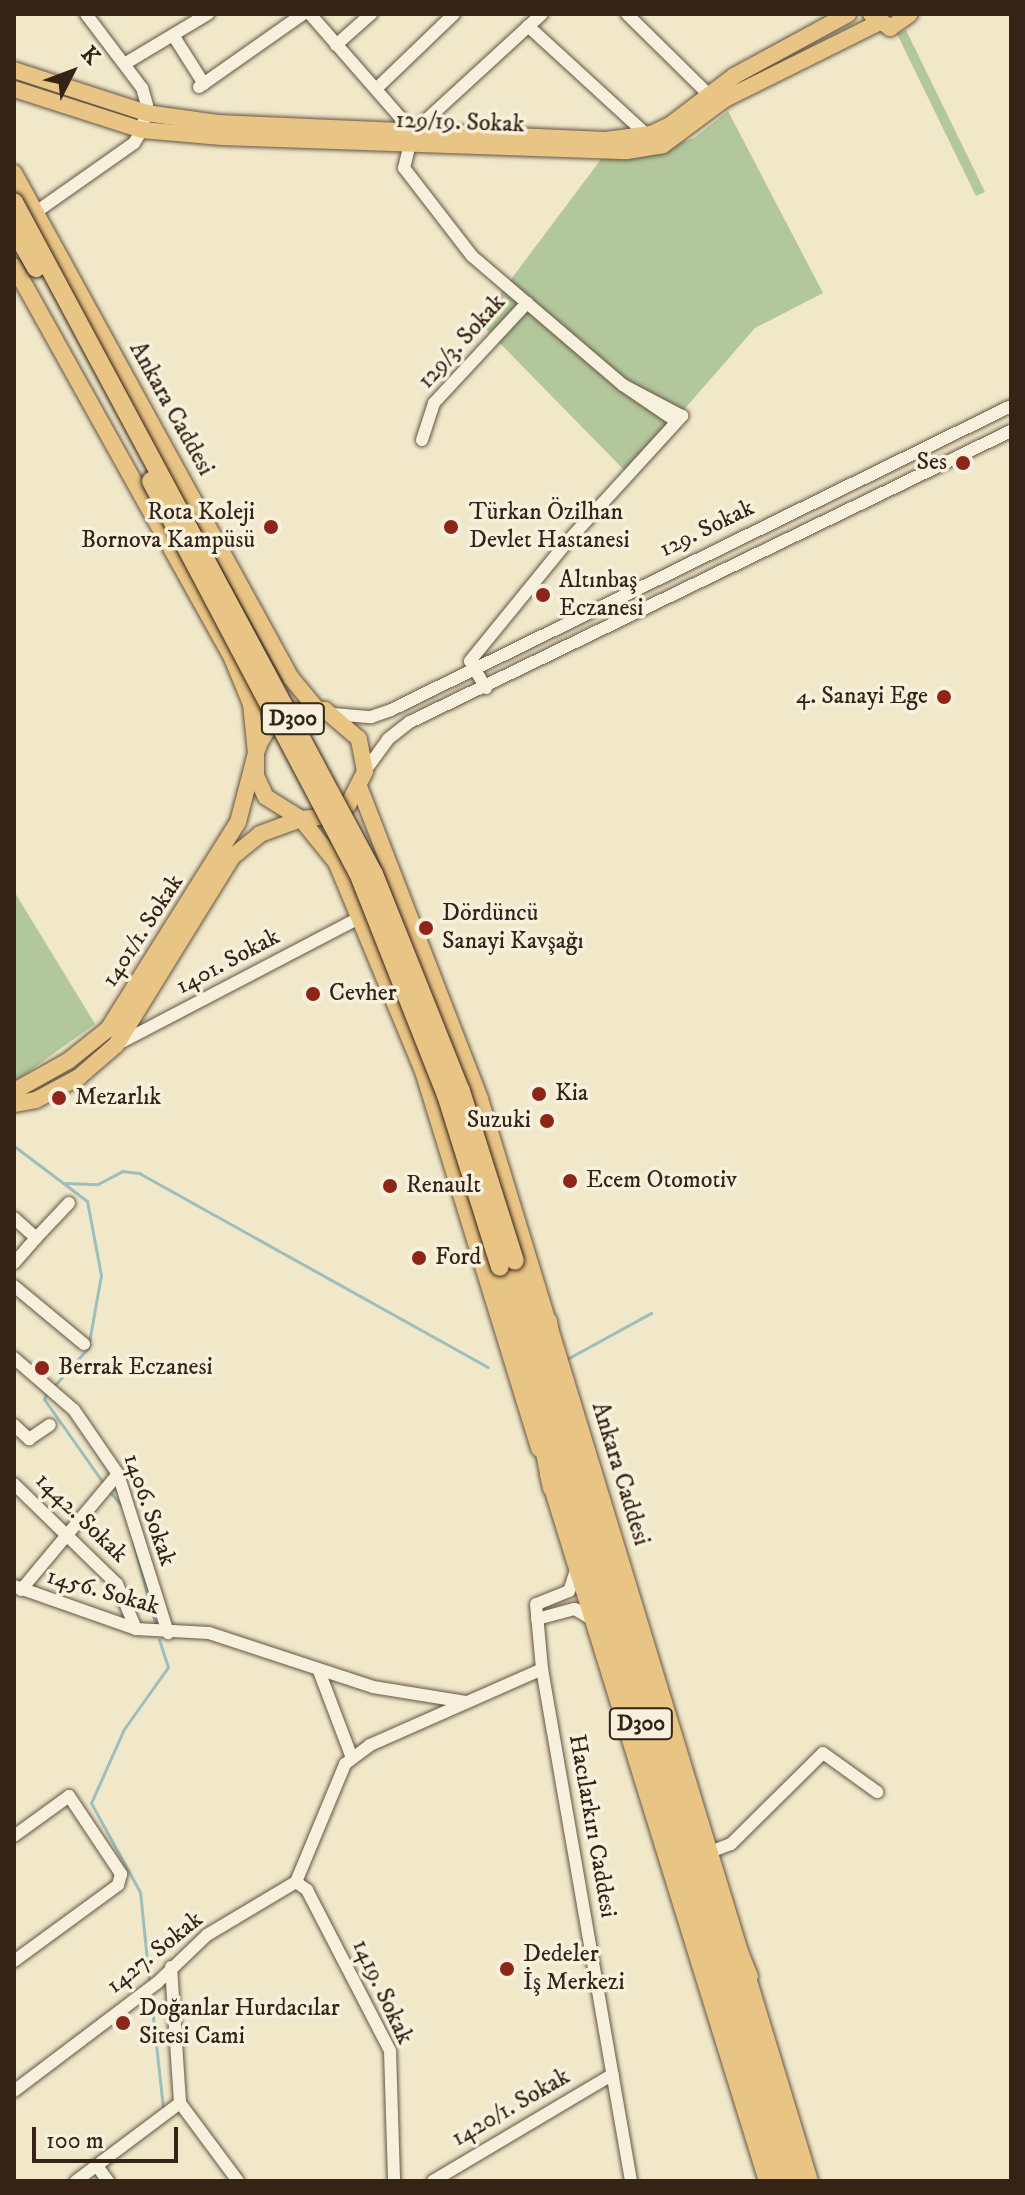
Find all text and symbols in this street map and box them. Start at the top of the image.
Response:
north arrow [32,32,112,112]
text: K [75,41,105,70]
street label: 129/19. Sokak [395,106,525,140]
street label: 129/3. Sokak [412,289,512,395]
street label: Ankara Caddesi [122,337,220,481]
place label: Ses [916,449,947,477]
marker: Ses [954,454,972,472]
street label: 129. Sokak [655,494,759,564]
place label: Rota Koleji Bornova Kampüsü [81,499,255,555]
place label: Türkan Özilhan Devlet Hastanesi [469,499,630,555]
marker: Türkan Özilhan Devlet Hastanesi [440,516,462,538]
marker: Rota Koleji Bornova Kampüsü [262,518,280,536]
place label: Altınbaş Eczanesi [559,567,644,623]
marker: Altınbaş Eczanesi [534,586,552,604]
place label: 4. Sanayi Ege [796,683,928,711]
marker: 4. Sanayi Ege [935,688,953,706]
road number: D300 [259,701,327,737]
street label: 1401/1. Sokak [96,869,190,993]
place label: Dördüncü Sanayi Kavşağı [442,900,584,956]
marker: Dördüncü Sanayi Kavşağı [417,919,435,937]
street label: 1401. Sokak [171,923,285,1001]
place label: Cevher [329,980,397,1008]
marker: Cevher [304,985,322,1003]
place label: Kia [555,1080,588,1108]
place label: Mezarlık [75,1084,161,1112]
marker: Kia [530,1085,548,1103]
marker: Mezarlık [50,1089,68,1107]
place label: Suzuki [467,1107,531,1135]
marker: Suzuki [538,1112,556,1130]
place label: Ecem Otomotiv [586,1167,737,1195]
place label: Renault [406,1172,481,1200]
marker: Ecem Otomotiv [561,1172,579,1190]
marker: Renault [381,1177,399,1195]
place label: Ford [435,1244,481,1272]
marker: Ford [410,1249,428,1267]
place label: Berrak Eczanesi [58,1354,213,1382]
marker: Berrak Eczanesi [33,1359,51,1377]
street label: Ankara Caddesi [585,1399,655,1549]
street label: 1406. Sokak [116,1450,182,1570]
street label: 1442. Sokak [29,1467,133,1569]
street label: 1456. Sokak [43,1562,163,1622]
road number: D300 [607,1706,675,1742]
street label: Hacılarkırı Caddesi [562,1732,622,1920]
street label: 1427. Sokak [101,1906,209,2000]
street label: 1419. Sokak [345,1935,419,2049]
place label: Dedeler İş Merkezi [523,1941,625,1997]
marker: Dedeler İş Merkezi [498,1960,516,1978]
place label: Doğanlar Hurdacılar Sitesi Cami [139,1995,340,2051]
marker: Doğanlar Hurdacılar Sitesi Cami [114,2014,132,2032]
street label: 1420/1. Sokak [447,2063,575,2153]
scale bar [36,2111,182,2161]
text: 100 m [46,2126,104,2156]

